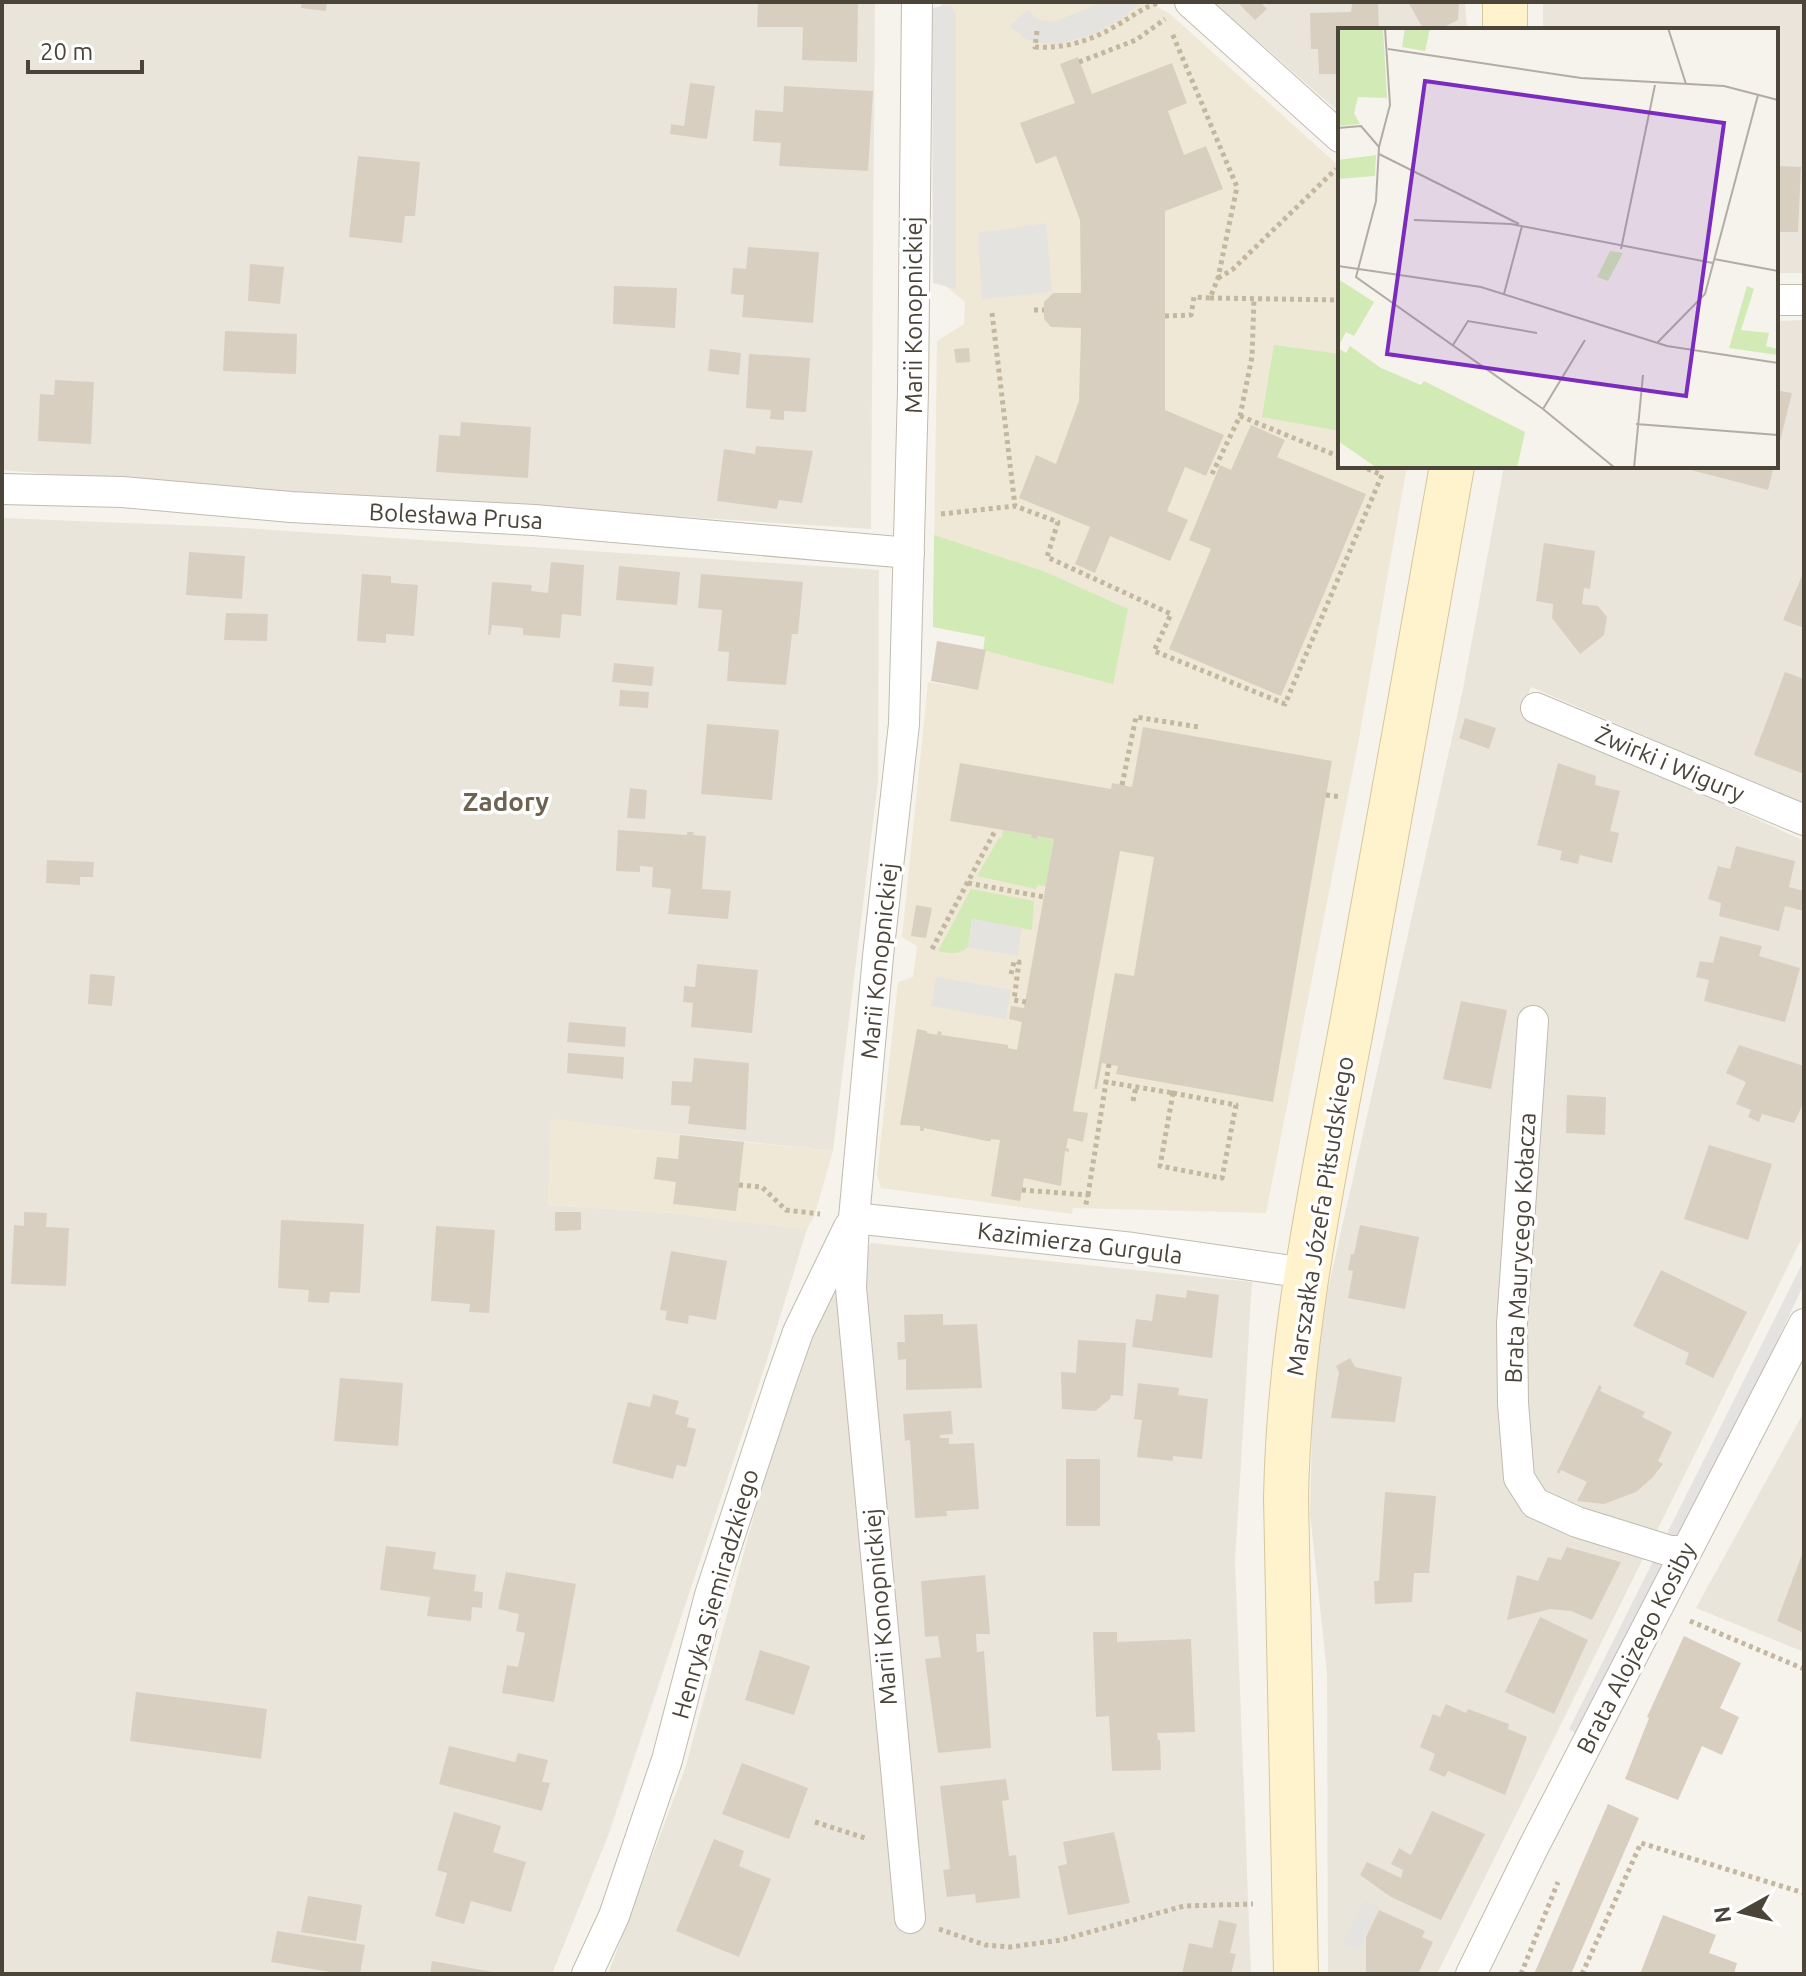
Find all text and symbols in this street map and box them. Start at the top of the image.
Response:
scale bar [28,24,142,74]
inset map [1338,28,1778,468]
text: 20 m [40,38,93,65]
street label: Marii Konopnickiej [900,216,927,414]
street label: Bolesława Prusa [368,498,544,534]
street label: Żwirki i Wigury [1592,721,1749,808]
district label: Zadory [463,787,549,816]
street label: Marii Konopnickiej [855,861,903,1061]
street label: Marszałka Józefa Piłsudskiego [1281,1054,1359,1378]
street label: Brata Maurycego Kołacza [1499,1112,1541,1384]
street label: Kazimierza Gurgula [976,1217,1184,1269]
street label: Henryka Siemiradzkiego [666,1466,764,1722]
street label: Marii Konopnickiej [858,1508,902,1706]
street label: Brata Alojzego Kosiby [1571,1538,1701,1758]
north arrow [1702,1872,1782,1952]
text: N [1708,1905,1735,1925]

